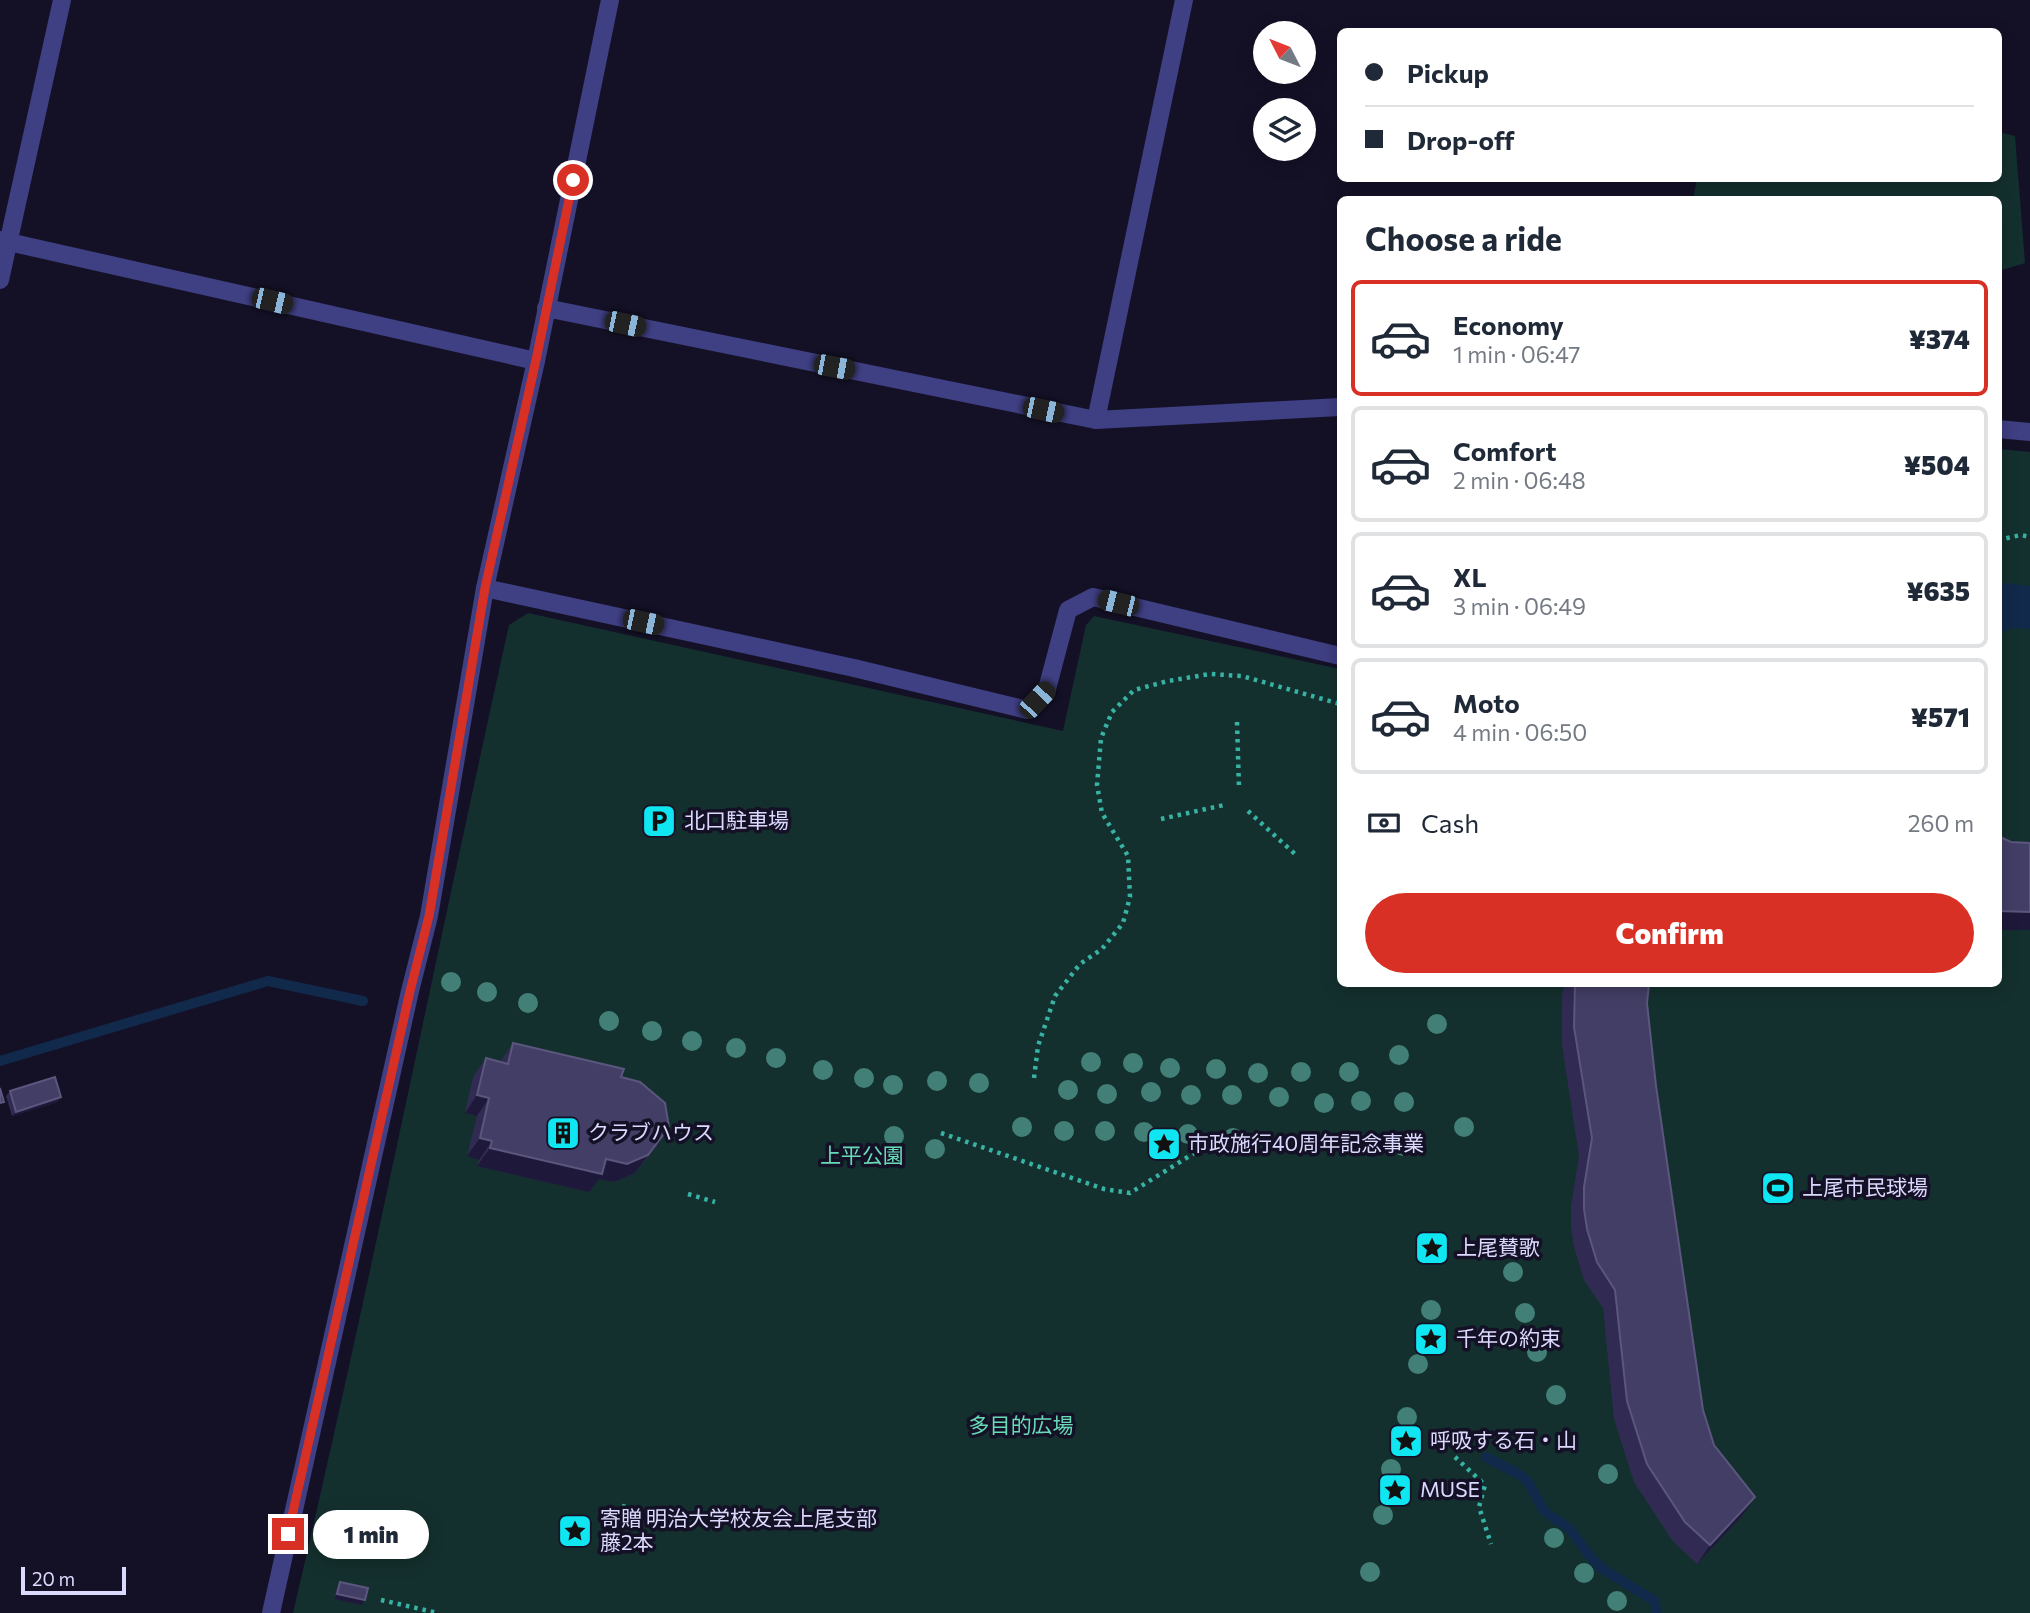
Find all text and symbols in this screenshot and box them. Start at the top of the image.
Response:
north arrow [1253,21,1316,84]
map controls [1253,21,1316,161]
text: Pickup [1407,57,1489,88]
button: layers [1253,98,1316,161]
text: Drop-off [1407,124,1514,155]
route start [557,164,589,196]
text: Choose a ride [1365,218,1562,258]
car [250,286,295,316]
icon: car [1369,307,1432,370]
car [603,309,648,339]
text: Economy [1453,309,1564,340]
text: ¥374 [1909,323,1970,354]
text: 1 min · 06:47 [1453,340,1581,368]
car [812,353,857,381]
car [1021,395,1066,425]
icon: car [1369,433,1432,496]
text: Comfort [1453,435,1556,466]
text: ¥504 [1904,449,1970,480]
text: 2 min · 06:48 [1453,466,1586,494]
icon: car [1369,559,1432,622]
text: XL [1453,561,1487,592]
text: ¥635 [1906,575,1970,606]
car [1096,588,1141,618]
text: 3 min · 06:49 [1453,592,1586,620]
car [621,607,666,637]
car [1015,677,1060,723]
icon: car [1369,685,1432,748]
text: Moto [1453,687,1520,718]
text: ¥571 [1911,701,1970,732]
text: 4 min · 06:50 [1453,718,1587,746]
parking icon: 北口駐車場 [640,802,678,840]
icon: cash [1365,804,1403,842]
place label: 北口駐車場 [684,807,789,832]
text: Cash [1421,807,1479,838]
text: 260 m [1908,809,1974,837]
button: Confirm [1365,893,1974,973]
building icon: クラブハウス [544,1114,582,1152]
place label: クラブハウス [588,1119,714,1144]
place icon: 市政施行40周年記念事業 [1145,1125,1183,1163]
place label: 市政施行40周年記念事業 [1188,1130,1424,1155]
park label: 上平公園 [820,1142,904,1167]
sports icon: 上尾市民球場 [1759,1169,1797,1207]
place label: 上尾市民球場 [1802,1174,1928,1199]
place icon: 上尾賛歌 [1413,1229,1451,1267]
place label: 上尾賛歌 [1456,1234,1540,1259]
place icon: 千年の約束 [1412,1320,1450,1358]
place label: 千年の約束 [1456,1325,1561,1350]
park label: 多目的広場 [969,1412,1074,1437]
place icon: 呼吸する石・山 [1387,1422,1425,1460]
place label: 呼吸する石・山 [1430,1427,1577,1452]
place icon: MUSE [1376,1471,1414,1509]
place label: MUSE [1420,1476,1480,1501]
place label: 寄贈 明治大学校友会上尾支部 藤2本 [600,1505,877,1554]
callout: 1 min [312,1510,428,1558]
place icon: 寄贈 明治大学校友会上尾支部 藤2本 [556,1512,594,1550]
route end [272,1518,304,1550]
text: 1 min [343,1520,399,1548]
scale bar [21,1564,126,1596]
text: 20 m [32,1567,75,1590]

